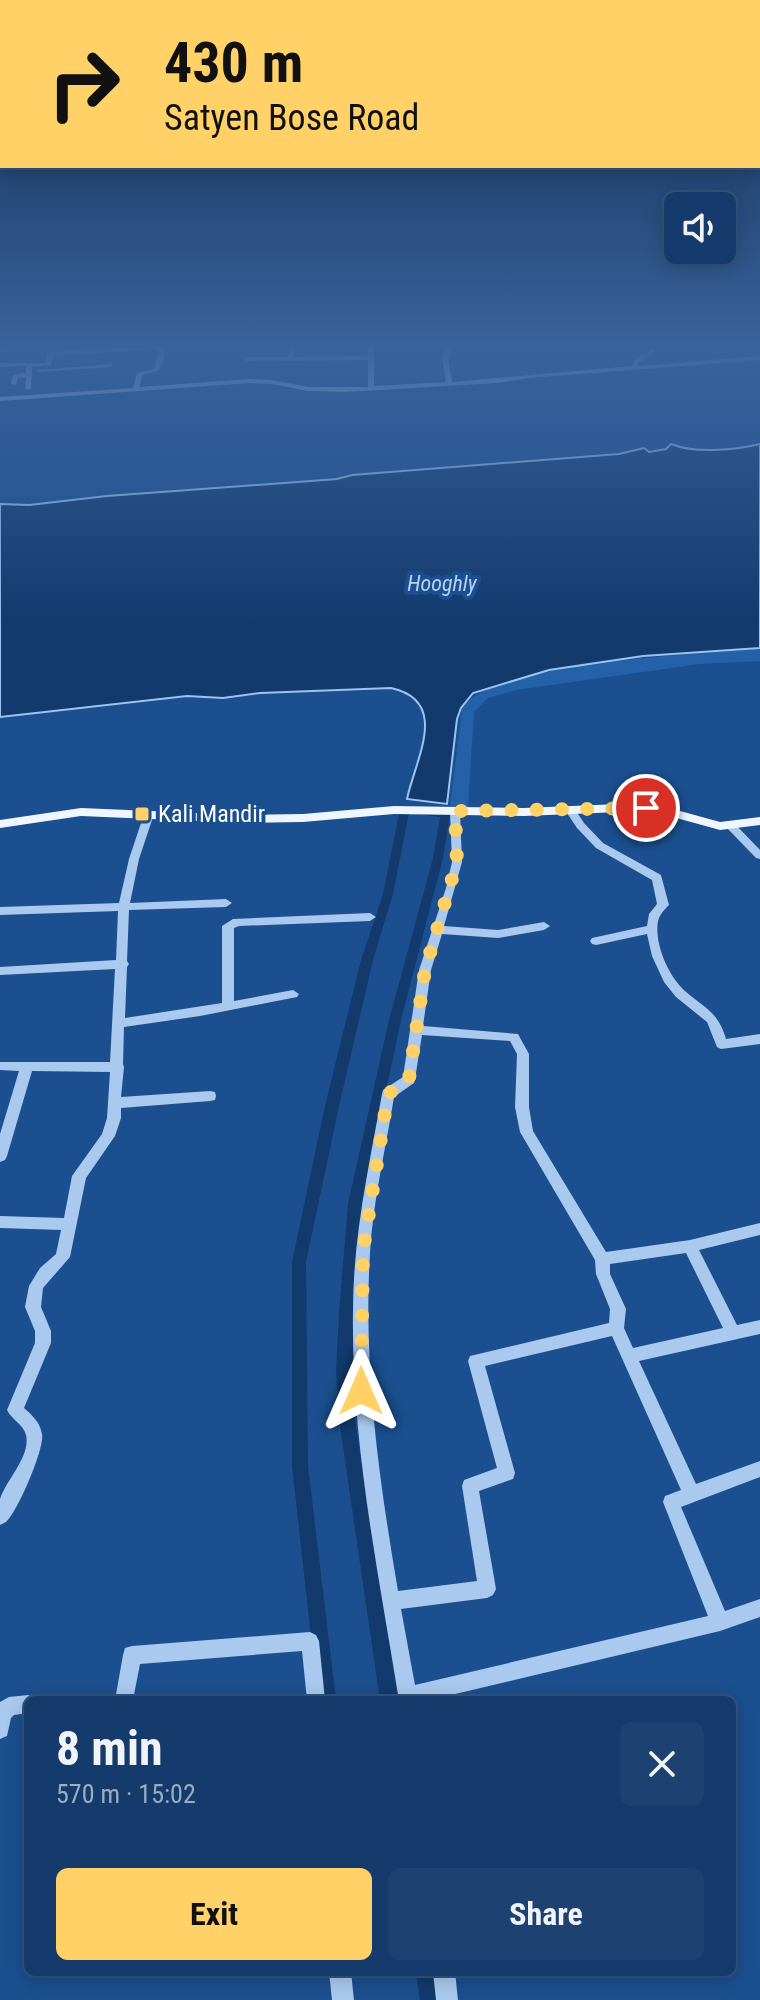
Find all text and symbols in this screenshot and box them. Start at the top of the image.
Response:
text: 430 m [164,30,303,96]
icon: right [32,32,136,136]
text: Satyen Bose Road [164,97,419,139]
map controls [664,192,736,264]
button: sound [664,192,736,264]
water label: Hooghly [407,571,478,596]
pin [612,774,680,842]
icon: arrive [624,786,668,830]
place label: Kali Mandir [158,800,265,828]
marker: Kali Mandir [133,805,151,823]
position arrow [319,1349,403,1433]
text: 8 min [56,1720,163,1777]
button: close [620,1722,704,1806]
text: 570 m · 15:02 [56,1779,196,1809]
button: Exit [56,1868,372,1960]
button: Share [388,1868,704,1960]

